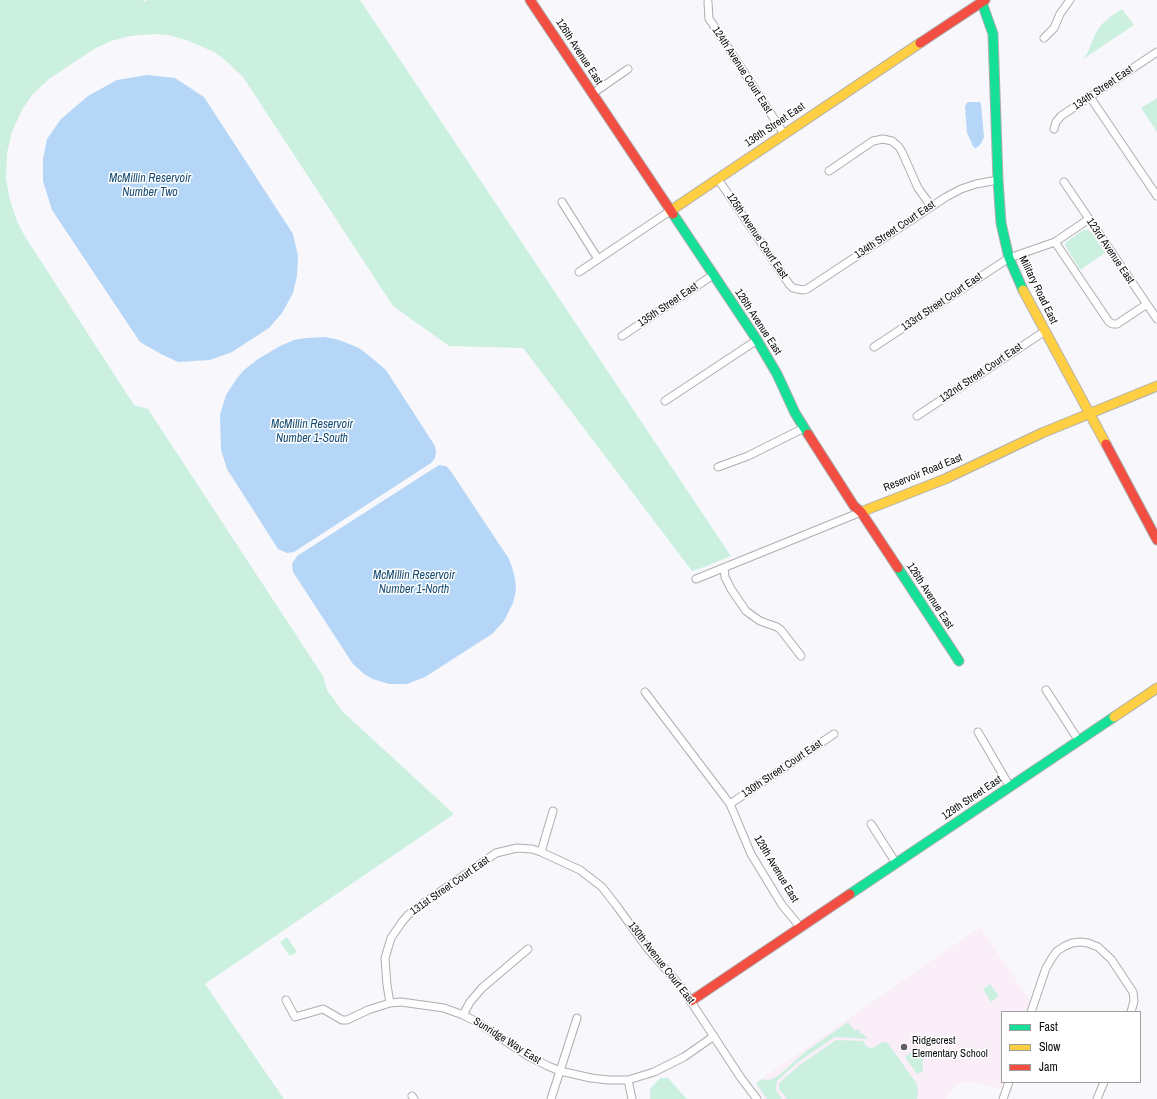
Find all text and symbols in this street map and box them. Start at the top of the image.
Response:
street label: 126th Avenue East [553,17,605,87]
street label: 124th Avenue Court East [709,24,775,116]
street label: 134th Street East [1070,63,1136,113]
street label: 136th Street East [742,100,808,150]
water label: McMillin Reservoir Number Two [109,172,191,200]
street label: 125th Avenue Court East [723,191,791,281]
street label: 134th Street Court East [852,198,938,262]
street label: 123rd Avenue East [1083,216,1137,286]
street label: Military Road East [1016,254,1060,326]
street label: 133rd Street Court East [899,270,985,334]
street label: 135th Street East [635,280,701,330]
street label: 126th Avenue East [732,287,784,357]
street label: 132nd Street Court East [937,340,1025,406]
water label: McMillin Reservoir Number 1-South [271,418,353,446]
street label: Reservoir Road East [882,451,964,495]
street label: 126th Avenue East [904,561,956,631]
water label: McMillin Reservoir Number 1-North [373,569,455,597]
street label: 130th Street Court East [739,737,825,801]
street label: 129th Street East [939,773,1005,823]
street label: 129th Avenue East [751,833,801,905]
street label: 131st Street Court East [408,854,492,918]
street label: 130th Avenue Court East [625,919,697,1007]
legend [1001,1011,1141,1083]
street label: Sunridge Way East [471,1015,543,1067]
text: Fast [1039,1019,1058,1035]
place label: Ridgecrest Elementary School [912,1034,988,1060]
text: Slow [1039,1039,1060,1055]
marker: Ridgecrest Elementary School [899,1042,909,1052]
text: Jam [1039,1059,1058,1075]

